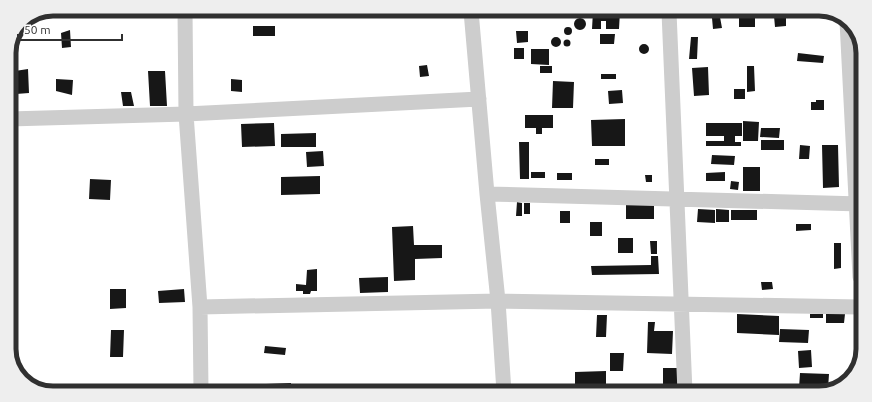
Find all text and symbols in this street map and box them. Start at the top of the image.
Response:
scale bar [18,16,122,42]
text: 50 m [24,23,51,36]

